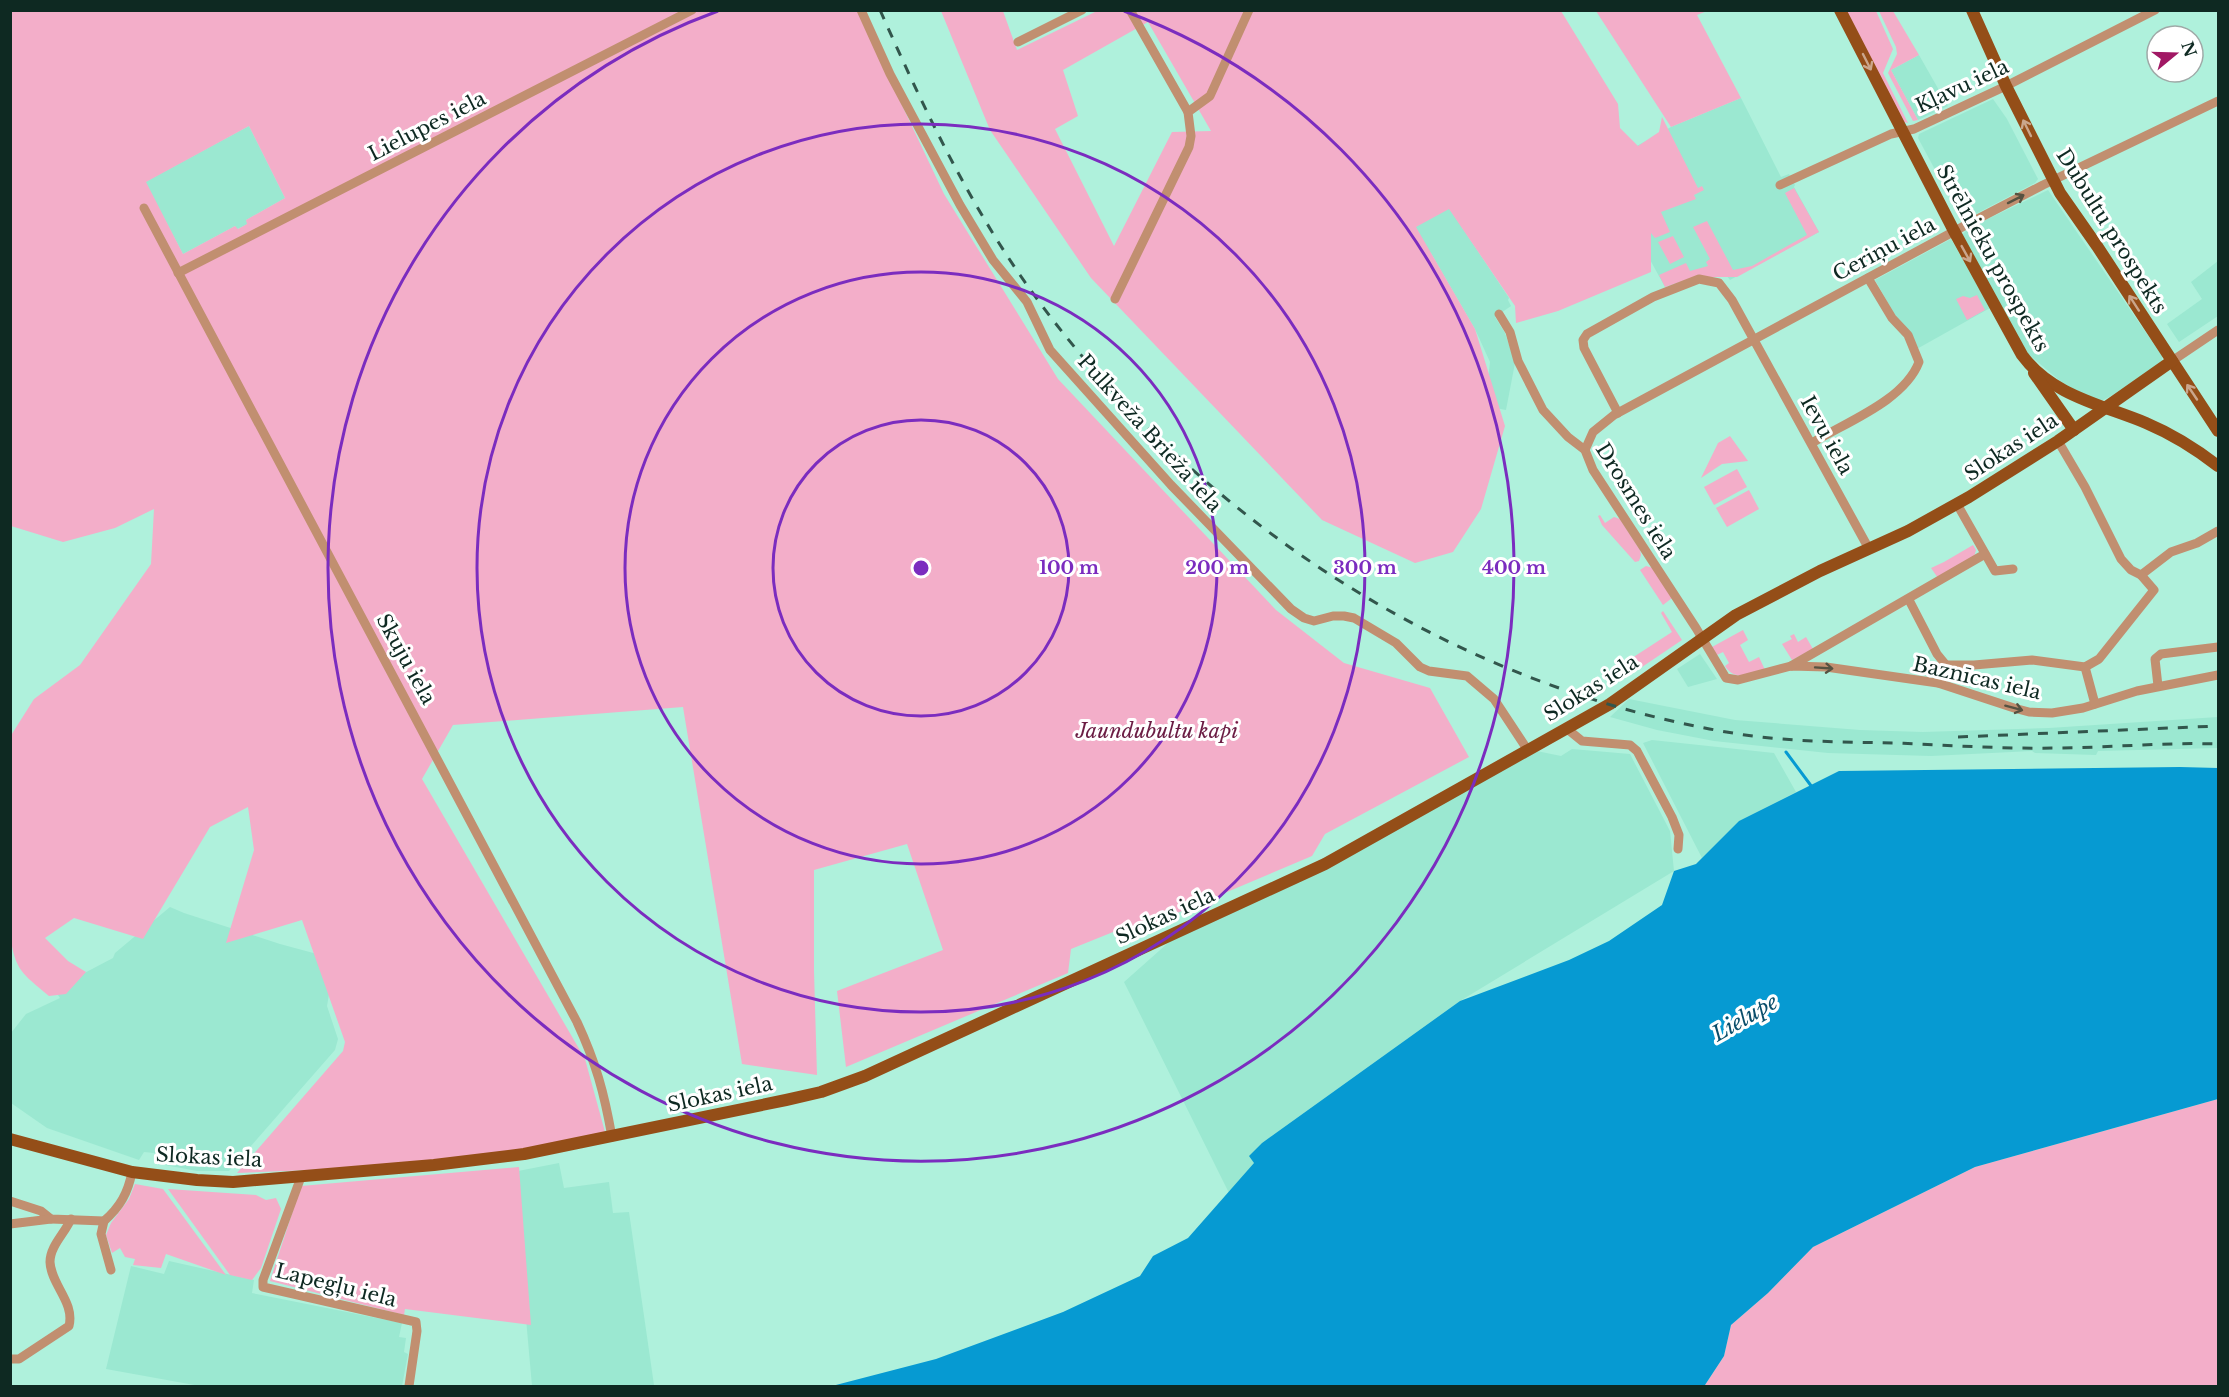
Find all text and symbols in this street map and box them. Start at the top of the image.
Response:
north arrow [2145,24,2205,84]
text: N [2177,39,2201,59]
one-way arrow [1862,53,1873,71]
street label: Kļavu iela [1912,54,2014,119]
street label: Lielupes iela [364,86,490,166]
one-way arrow [2021,120,2033,138]
street label: Dubultu prospekts [2052,144,2172,318]
street label: Strēlnieku prospekts [1932,160,2054,356]
one-way arrow [2006,193,2024,204]
street label: Ceriņu iela [1829,212,1941,287]
one-way arrow [1961,245,1973,262]
one-way arrow [2128,295,2140,311]
street label: Pulkveža Brieža iela [1073,349,1228,517]
one-way arrow [2186,384,2198,400]
street label: Ievu iela [1796,391,1859,479]
street label: Slokas iela [1960,407,2063,486]
street label: Drosmes iela [1591,438,1682,564]
text: 100 m [1039,557,1099,579]
text: 200 m [1185,557,1249,579]
text: 300 m [1333,557,1397,579]
text: 400 m [1482,557,1546,579]
centre of rings [911,558,931,578]
street label: Skuju iela [371,610,441,709]
street label: Slokas iela [1539,649,1643,726]
street label: Baznīcas iela [1911,652,2044,705]
one-way arrow [1814,662,1834,673]
one-way arrow [2004,703,2023,714]
park label: Jaundubultu kapi [1075,719,1238,743]
street label: Slokas iela [1112,882,1219,949]
water label: Lielupe [1707,989,1783,1048]
street label: Slokas iela [665,1071,776,1117]
street label: Slokas iela [155,1142,264,1172]
street label: Lapegļu iela [273,1258,400,1313]

